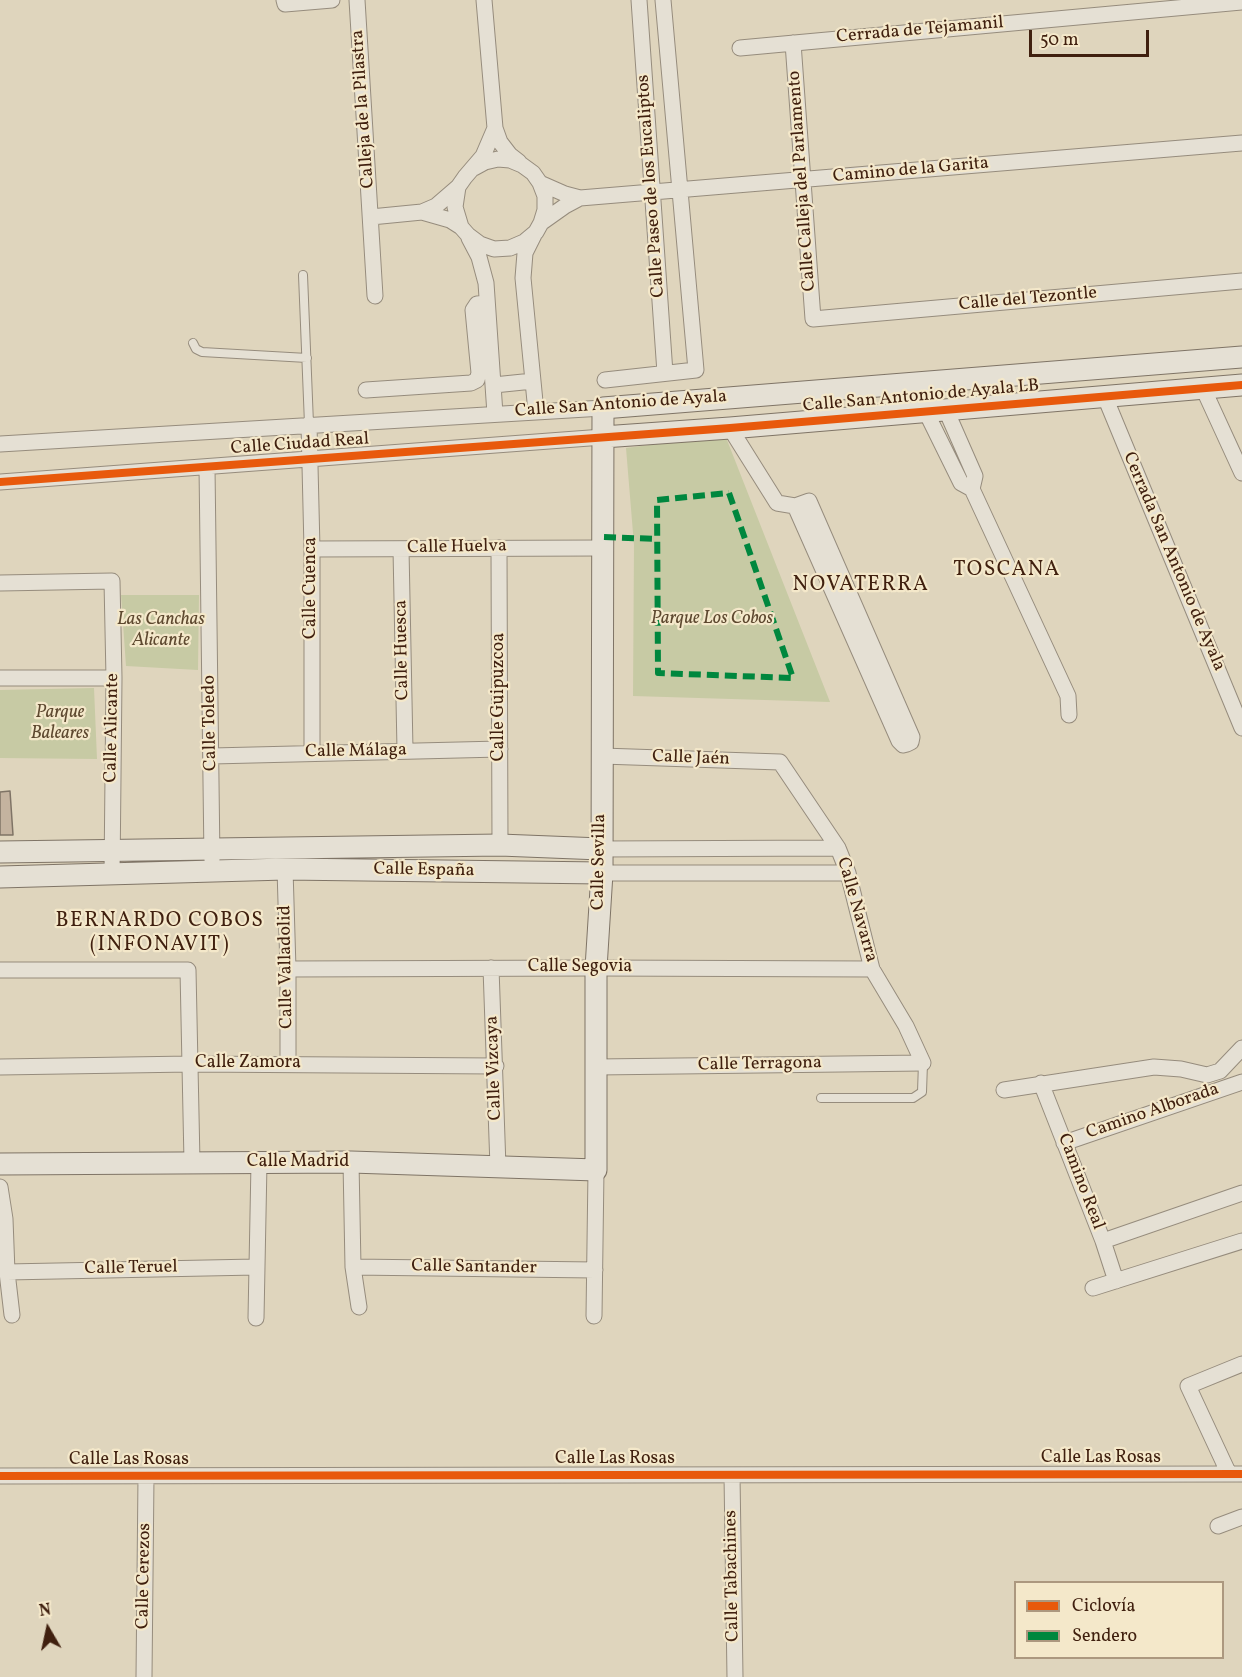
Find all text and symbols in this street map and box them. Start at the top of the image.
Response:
street label: Cerrada de Tejamanil [836,13,1004,49]
scale bar [1032,18,1152,56]
text: 50 m [1040,28,1079,53]
street label: Calleja de la Pilastra [348,29,380,189]
street label: Calle Calleja del Parlamento [785,70,821,292]
street label: Calle Paseo de los Eucaliptos [633,74,671,298]
street label: Camino de la Garita [832,153,990,189]
street label: Calle del Tezontle [958,283,1098,317]
street label: Calle San Antonio de Ayala LB [802,376,1040,418]
street label: Calle San Antonio de Ayala [514,387,728,423]
street label: Calle Ciudad Real [230,429,370,461]
street label: Cerrada San Antonio de Ayala [1117,449,1229,675]
street label: Calle Huelva [407,536,507,560]
street label: Calle Cuenca [301,537,323,639]
district label: TOSCANA [953,558,1061,584]
district label: NOVATERRA [793,573,929,599]
street label: Calle Huesca [391,600,415,700]
park label: Parque Los Cobos [651,609,773,631]
park label: Las Canchas Alicante [117,610,205,652]
street label: Calle Guipuzcoa [489,633,511,761]
street label: Calle Alicante [101,673,125,783]
street label: Calle Toledo [199,675,223,771]
park label: Parque Baleares [31,703,89,746]
street label: Calle Málaga [305,740,407,764]
street label: Calle Jaén [652,747,730,771]
street label: Calle Sevilla [588,814,612,910]
street label: Calle Navarra [831,855,881,965]
street label: Calle España [373,859,475,883]
street label: Calle Valladolid [275,905,299,1029]
district label: BERNARDO COBOS (INFONAVIT) [56,909,264,959]
street label: Calle Segovia [528,957,632,979]
street label: Calle Vizcaya [482,1015,508,1121]
street label: Calle Zamora [195,1053,301,1075]
street label: Calle Terragona [698,1053,822,1077]
street label: Camino Alborada [1084,1079,1222,1145]
street label: Camino Real [1052,1131,1108,1233]
street label: Calle Madrid [247,1152,349,1174]
street label: Calle Santander [411,1256,537,1280]
street label: Calle Teruel [84,1257,178,1281]
street label: Calle Las Rosas [1041,1448,1161,1470]
street label: Calle Las Rosas [555,1449,675,1471]
street label: Calle Las Rosas [69,1450,189,1472]
street label: Calle Tabachines [721,1510,745,1642]
street label: Calle Cerezos [133,1523,157,1629]
legend [1014,1581,1224,1659]
text: Ciclovía [1072,1594,1135,1619]
north arrow [18,1599,78,1659]
text: N [38,1599,53,1623]
text: Sendero [1072,1624,1137,1649]

